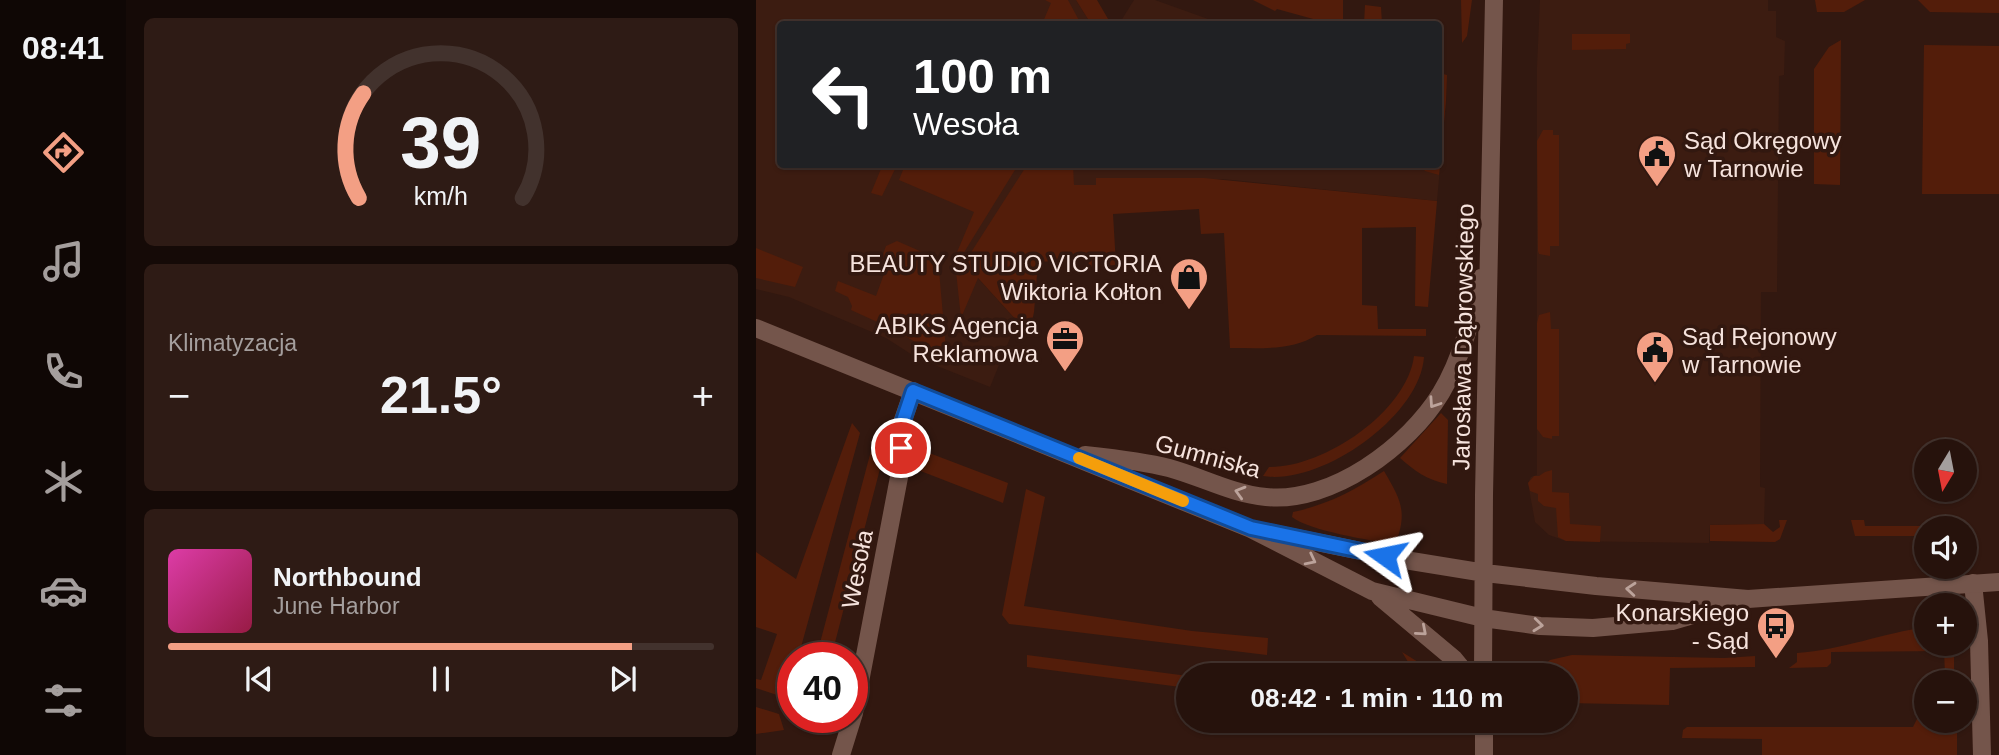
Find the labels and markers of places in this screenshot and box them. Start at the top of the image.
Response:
place label: Sąd Okręgowy w Tarnowie [1683,127,1841,182]
public building icon: Sąd Okręgowy w Tarnowie [1636,133,1678,188]
place label: BEAUTY STUDIO VICTORIA Wiktoria Kołton [849,250,1162,305]
shop icon: BEAUTY STUDIO VICTORIA Wiktoria Kołton [1168,256,1210,311]
place label: ABIKS Agencja Reklamowa [875,312,1039,367]
office icon: ABIKS Agencja Reklamowa [1044,318,1086,373]
place label: Sąd Rejonowy w Tarnowie [1681,323,1837,378]
public building icon: Sąd Rejonowy w Tarnowie [1634,329,1676,384]
pin [871,418,931,478]
place label: Konarskiego - Sąd [1616,599,1749,654]
bus stop icon: Konarskiego - Sąd [1755,605,1797,660]

